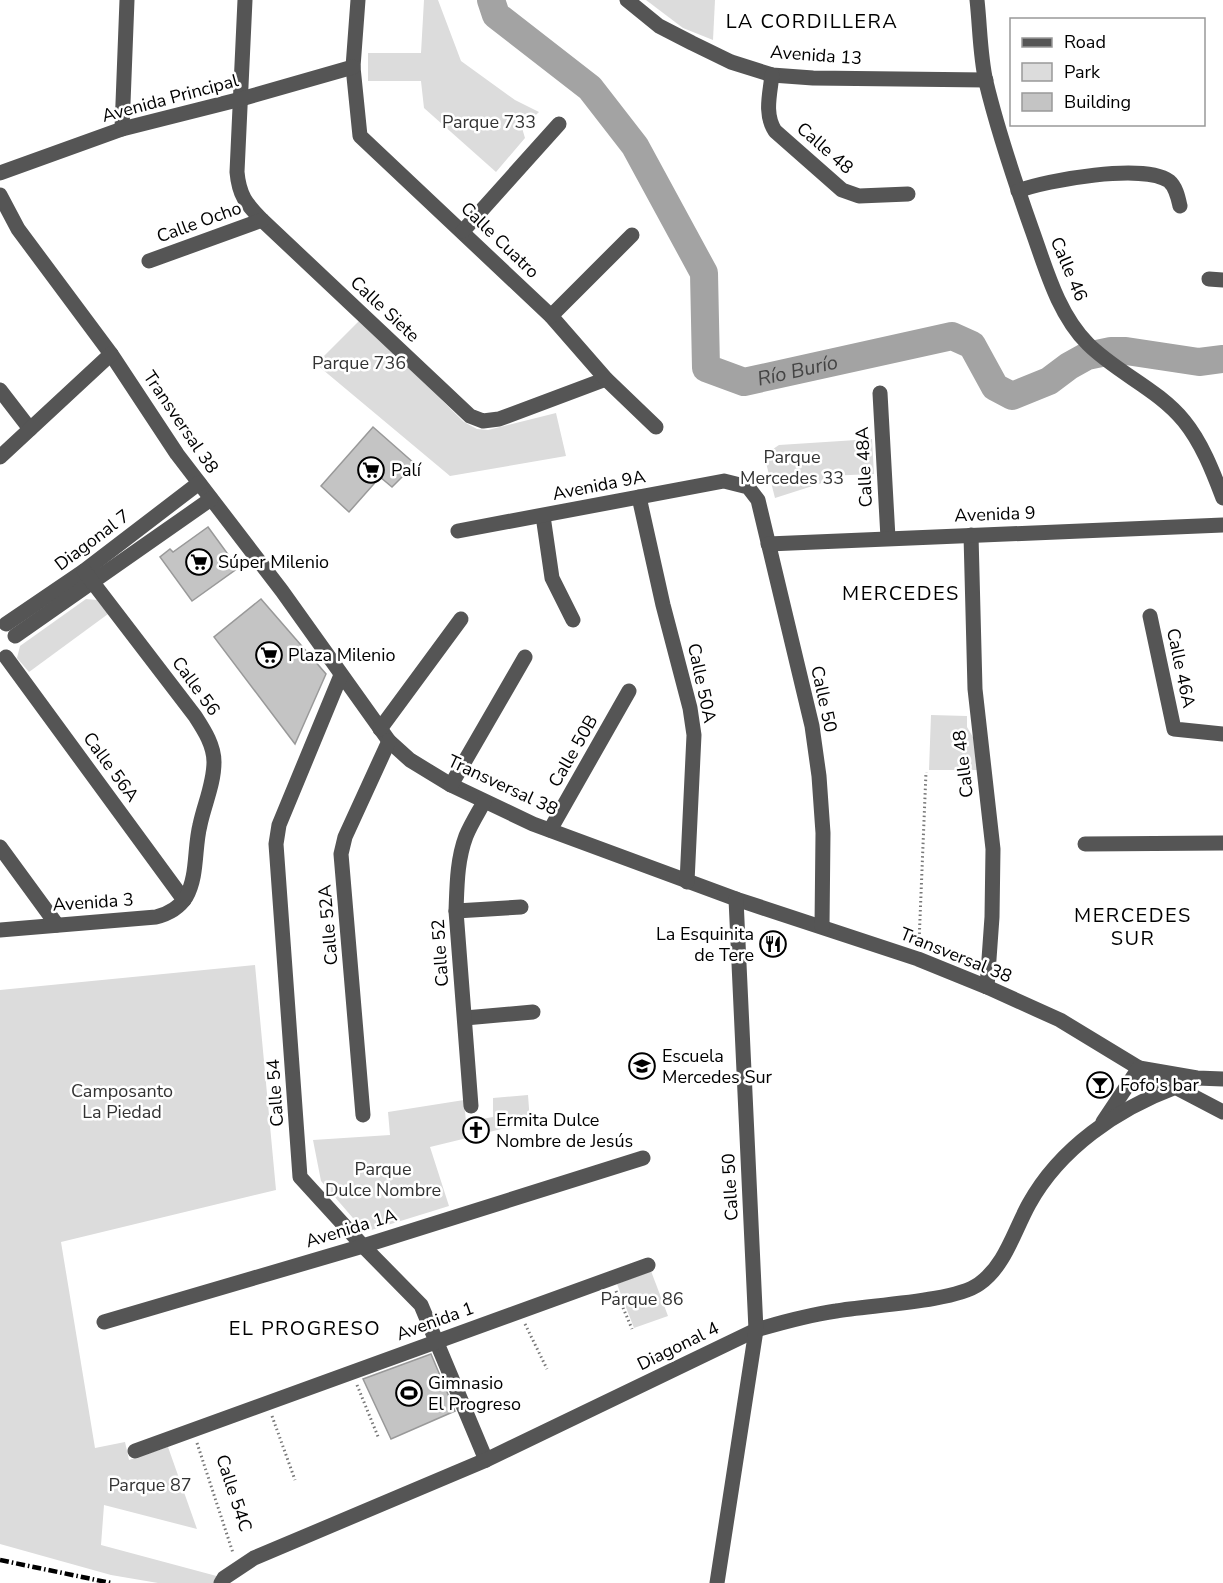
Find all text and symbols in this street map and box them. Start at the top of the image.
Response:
district label: LA CORDILLERA [726,8,898,35]
legend [1010,18,1205,126]
text: Road [1064,30,1106,54]
street label: Avenida 13 [769,40,863,70]
text: Park [1064,60,1101,84]
street label: Avenida Principal [99,68,242,128]
text: Building [1064,90,1131,114]
park label: Parque 733 [442,110,536,134]
street label: Calle 48 [792,117,858,179]
street label: Calle Ocho [153,196,245,248]
street label: Calle Cuatro [456,197,544,283]
street label: Calle 46 [1045,233,1093,305]
street label: Calle Siete [345,271,425,347]
water label: Río Burío [754,348,840,392]
park label: Parque 736 [312,351,406,375]
street label: Transversal 38 [138,366,224,478]
street label: Calle 48A [850,426,878,508]
park label: Parque Mercedes 33 [740,445,844,490]
supermarket icon: Palí [356,455,386,485]
place label: Palí [391,458,422,482]
street label: Avenida 9A [550,464,648,506]
street label: Avenida 9 [954,501,1036,527]
street label: Diagonal 7 [50,504,134,576]
supermarket icon: Súper Milenio [184,547,214,577]
place label: Súper Milenio [218,550,329,574]
district label: MERCEDES [842,580,960,607]
street label: Calle 46A [1161,626,1201,710]
supermarket icon: Plaza Milenio [254,640,284,670]
street label: Calle 50A [682,641,722,725]
place label: Plaza Milenio [288,643,395,667]
street label: Calle 56 [166,652,226,720]
street label: Calle 50 [805,663,843,735]
street label: Calle 50B [543,710,603,792]
street label: Calle 56A [78,727,144,807]
street label: Calle 48 [947,729,979,799]
street label: Transversal 38 [444,749,562,821]
street label: Calle 52A [313,884,343,966]
street label: Avenida 3 [52,887,134,917]
district label: MERCEDES SUR [1074,902,1192,952]
street label: Calle 52 [426,918,454,988]
place label: La Esquinita de Tere [656,922,754,967]
street label: Transversal 38 [896,922,1016,988]
restaurant icon: La Esquinita de Tere [758,929,788,959]
place label: Escuela Mercedes Sur [662,1044,773,1089]
school or university icon: Escuela Mercedes Sur [627,1051,657,1081]
street label: Calle 54 [261,1058,289,1128]
bar icon: Fofo's bar [1085,1070,1115,1100]
place label: Fofo's bar [1120,1073,1199,1097]
park label: Camposanto La Piedad [71,1079,173,1124]
place label: Ermita Dulce Nombre de Jesús [496,1108,633,1153]
church icon: Ermita Dulce Nombre de Jesús [461,1115,491,1145]
street label: Calle 50 [716,1153,744,1221]
park label: Parque Dulce Nombre [325,1157,441,1202]
street label: Avenida 1A [302,1203,400,1253]
park label: Parque 86 [600,1287,684,1311]
street label: Avenida 1 [393,1296,477,1346]
district label: EL PROGRESO [229,1315,381,1342]
street label: Diagonal 4 [633,1316,723,1376]
place label: Gimnasio El Progreso [428,1371,521,1416]
sports icon: Gimnasio El Progreso [394,1378,424,1408]
street label: Calle 54C [210,1451,258,1535]
park label: Parque 87 [108,1473,192,1497]

